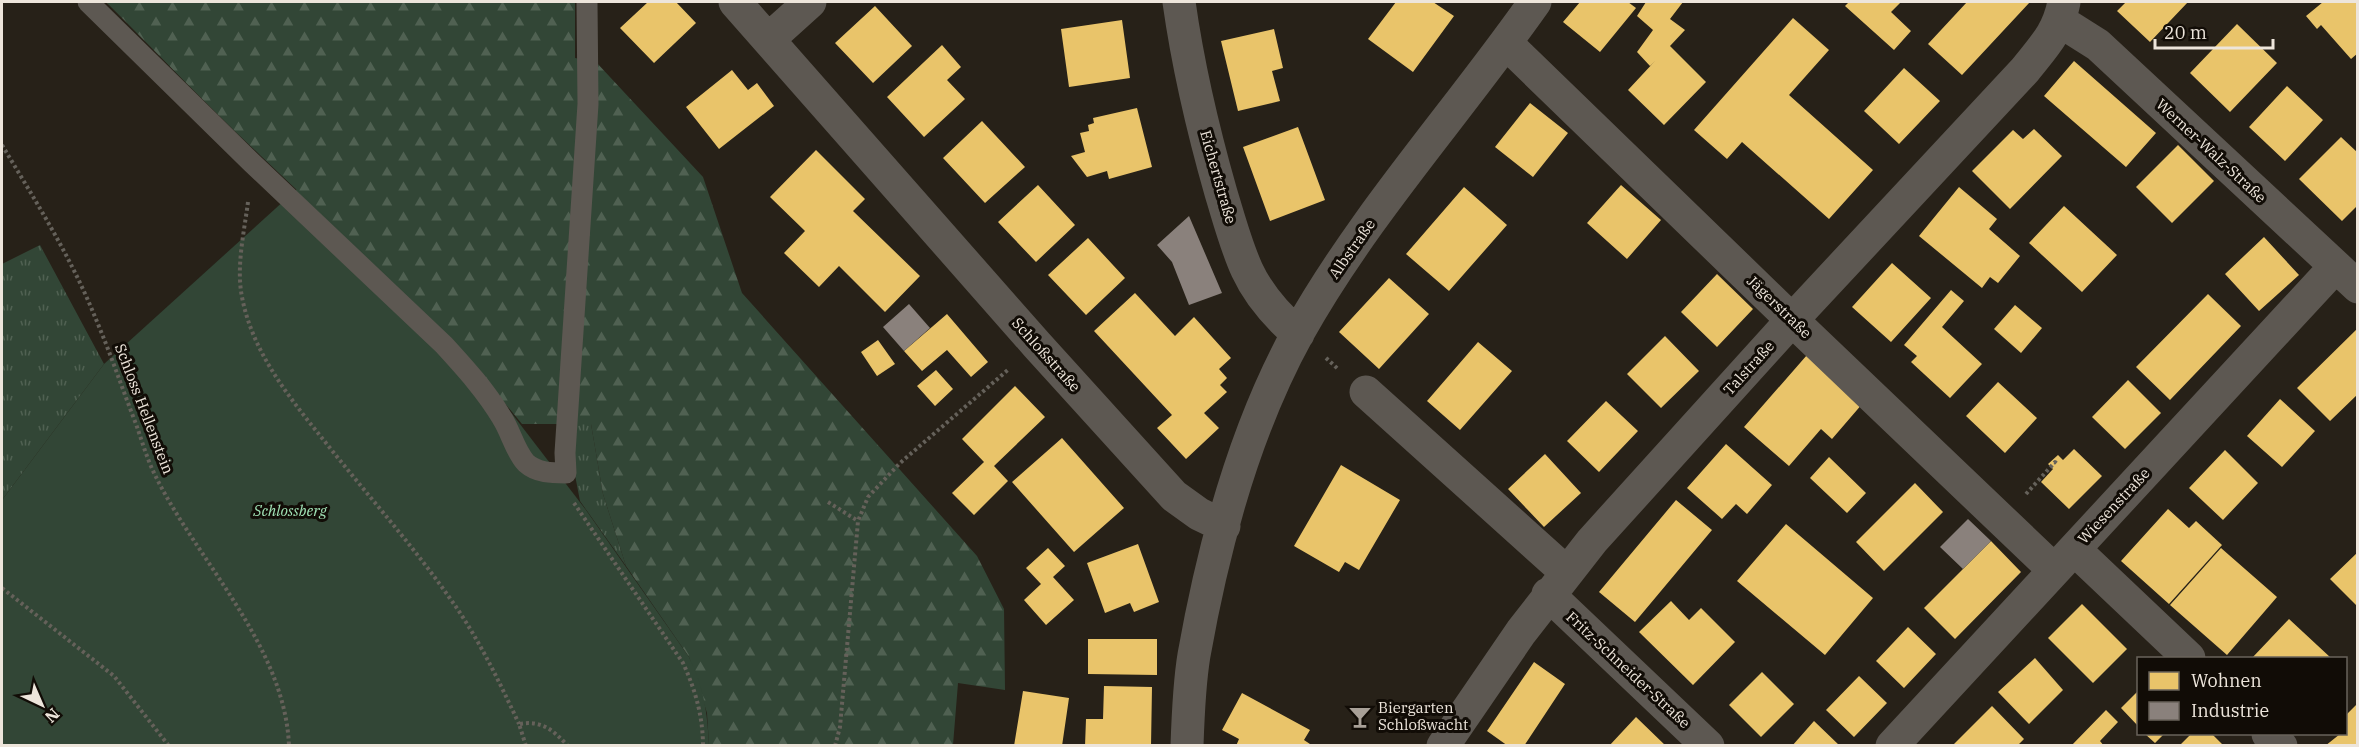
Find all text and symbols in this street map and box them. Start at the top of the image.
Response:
scale bar [2155,12,2274,50]
text: 20 m [2164,21,2207,44]
street label: Werner-Walz-Straße [2152,95,2270,207]
street label: Eichertstraße [1196,128,1241,226]
street label: Albstraße [1324,215,1379,282]
street label: Jägerstraße [1743,271,1816,342]
street label: Schloßstraße [1008,314,1085,396]
street label: Talstraße [1719,336,1778,399]
street label: Schloss Hellenstein [111,341,178,477]
street label: Wiesenstraße [2074,464,2154,548]
park label: Schlossberg [252,501,328,520]
street label: Fritz-Schneider-Straße [1562,607,1694,732]
legend [2137,657,2347,735]
text: Wohnen [2191,669,2262,692]
north arrow [12,675,72,735]
place label: Biergarten Schloßwacht [1378,698,1468,734]
text: Industrie [2191,699,2269,722]
text: N [41,704,64,727]
bar icon: Biergarten Schloßwacht [1347,704,1373,730]

